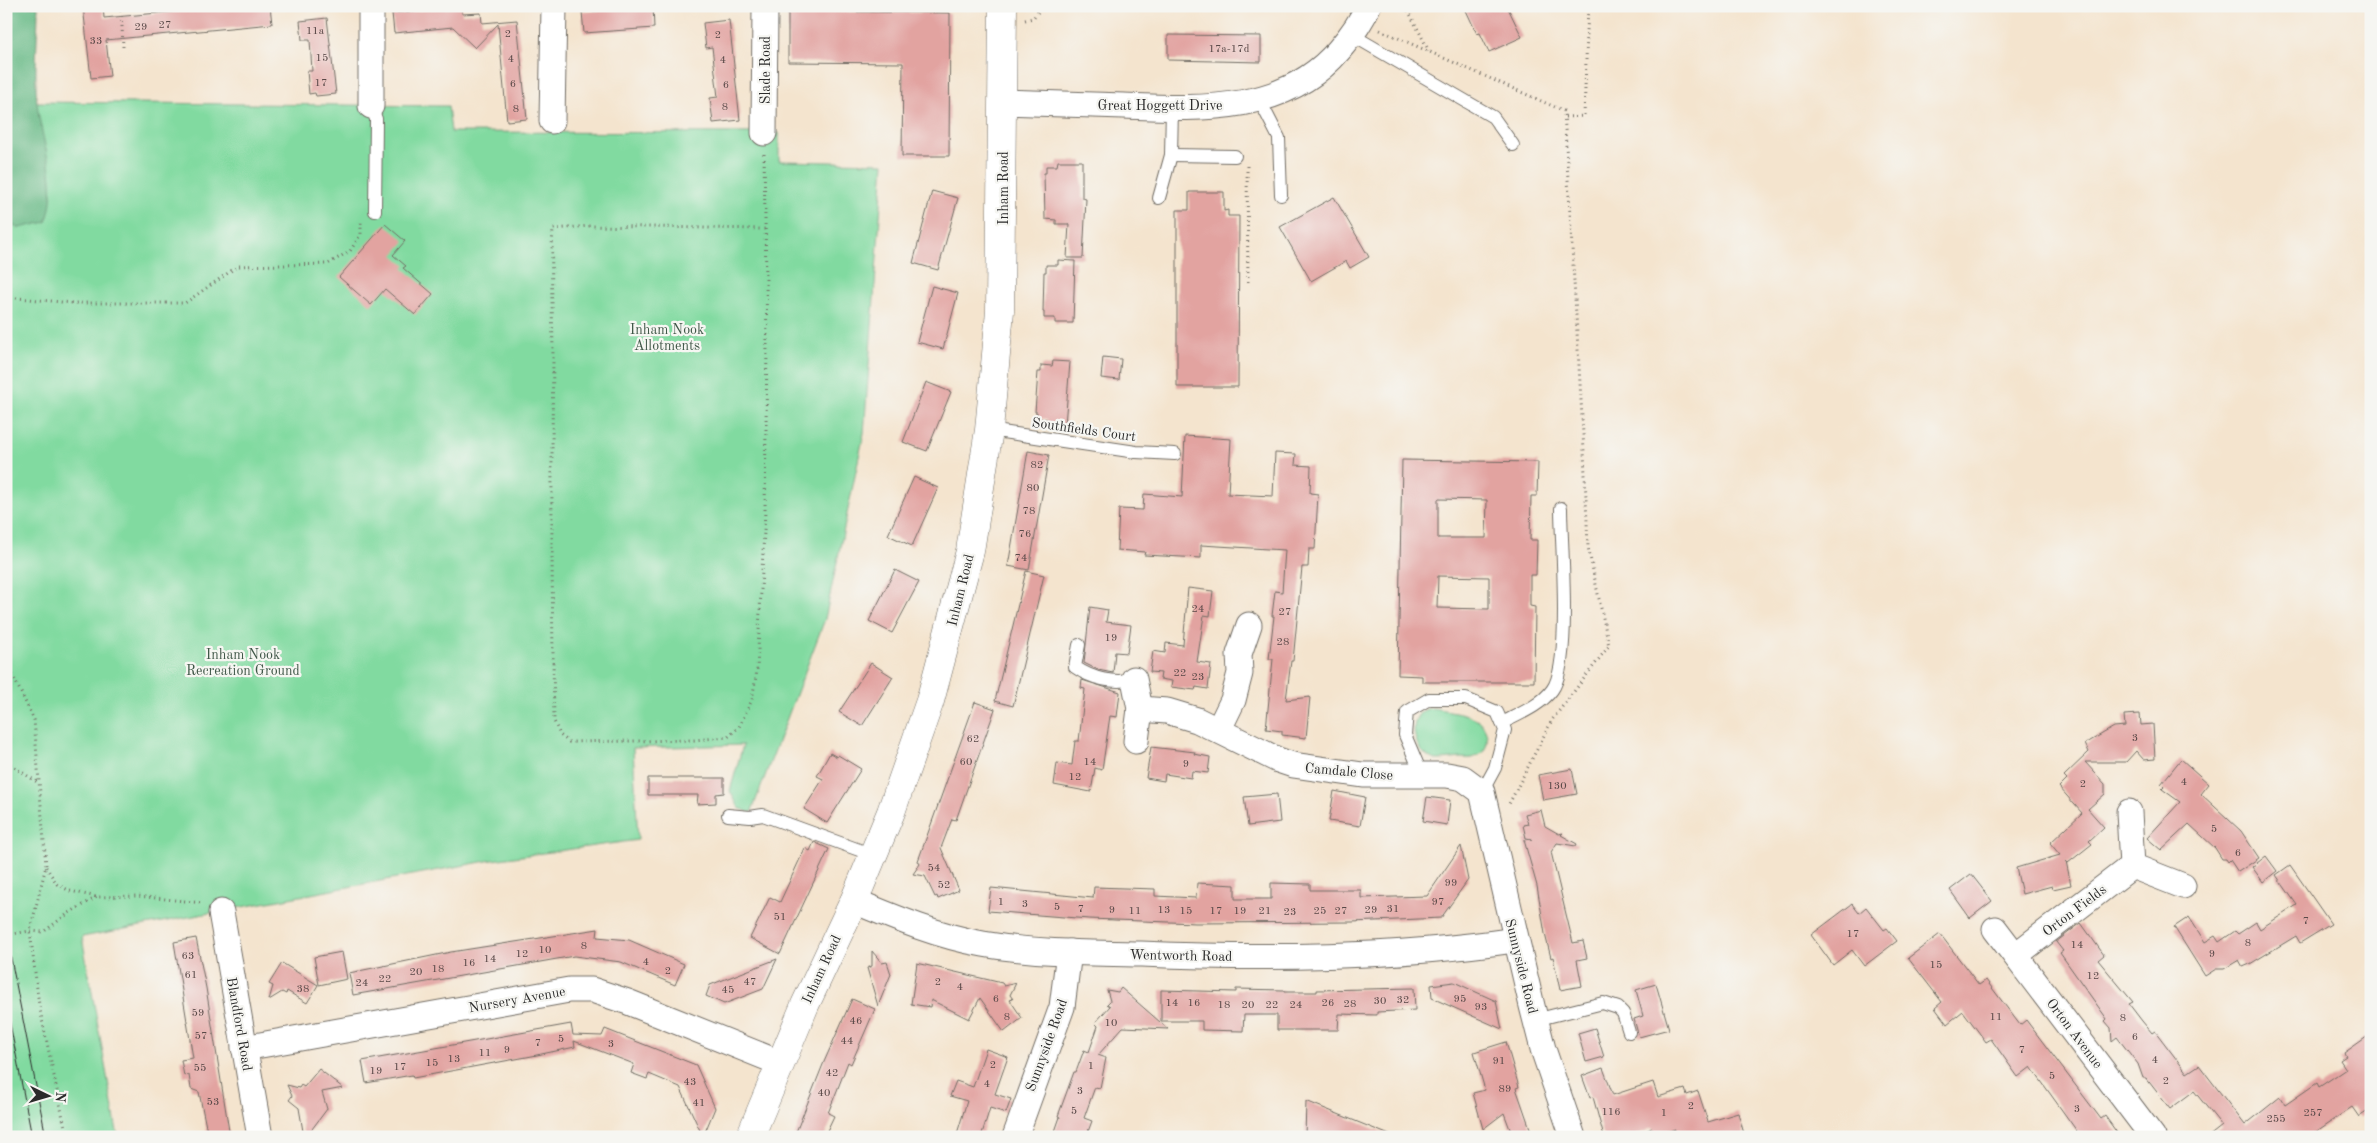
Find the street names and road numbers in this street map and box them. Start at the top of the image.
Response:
street label: Slade Road [759,36,773,104]
street label: Great Hoggett Drive [1098,99,1222,113]
street label: Inham Road [997,151,1011,225]
street label: Southfields Court [1031,416,1137,444]
street label: Inham Road [945,553,977,628]
street label: Camdale Close [1304,761,1394,783]
street label: Orton Fields [2040,882,2109,939]
street label: Sunnyside Road [1502,917,1540,1015]
street label: Inham Road [800,933,844,1006]
street label: Wentworth Road [1129,948,1233,964]
street label: Blandford Road [224,976,254,1072]
street label: Nursery Avenue [468,985,567,1015]
street label: Orton Avenue [2044,996,2105,1071]
street label: Sunnyside Road [1024,997,1070,1094]

